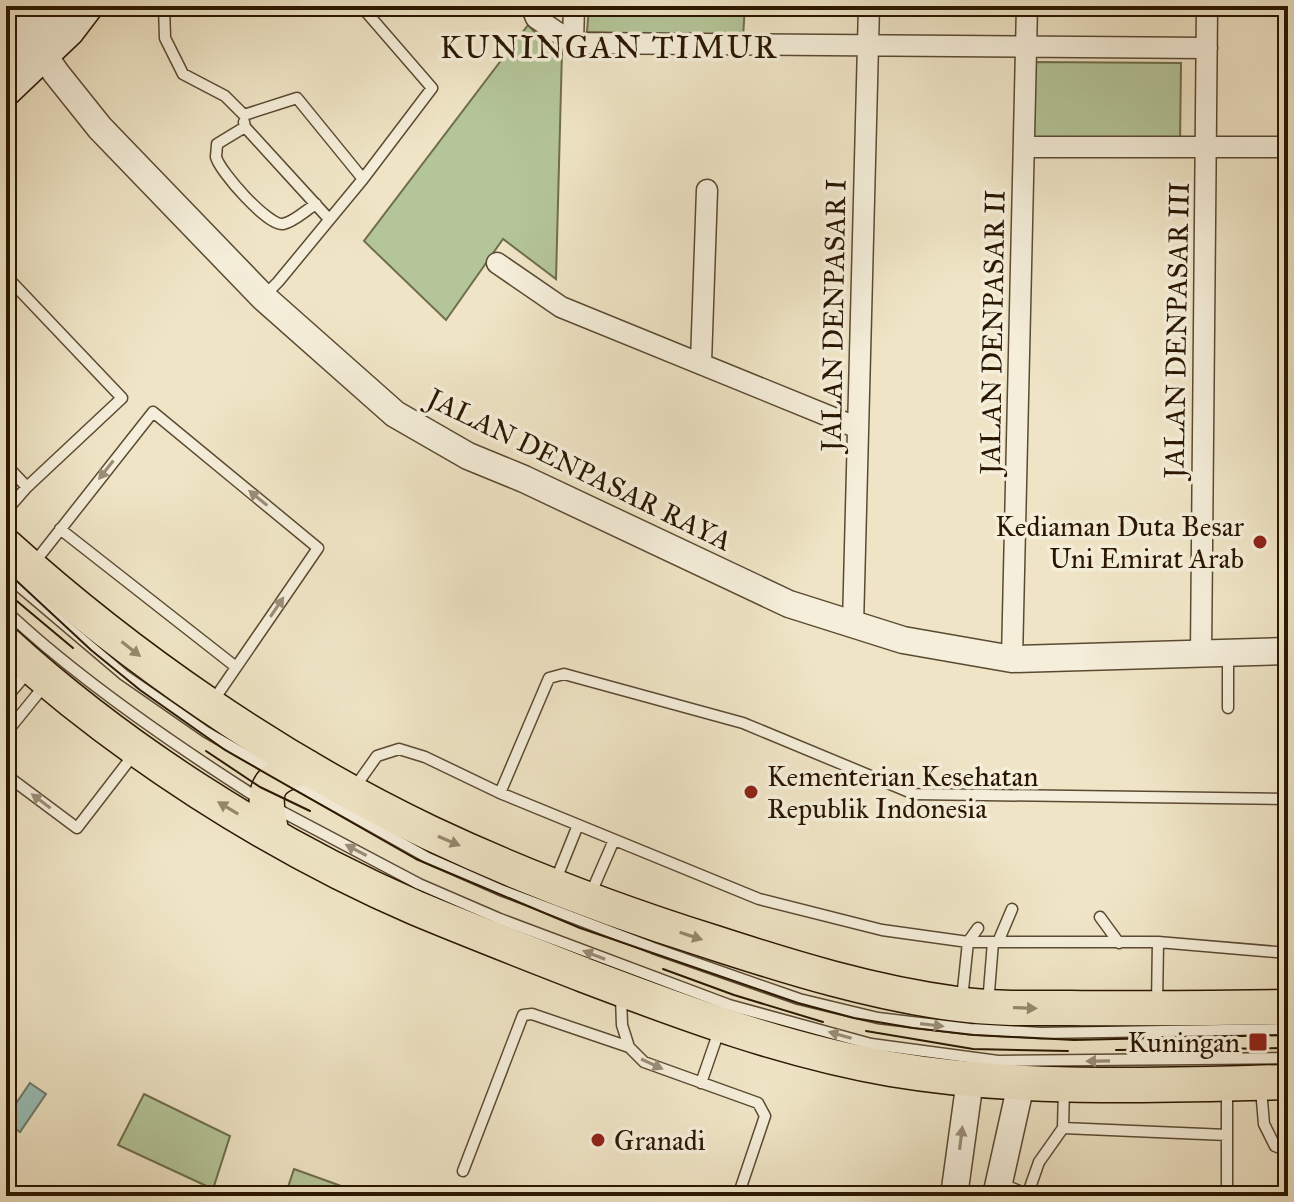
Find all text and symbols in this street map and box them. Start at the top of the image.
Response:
district label: KUNINGAN TIMUR [440,28,778,67]
street label: JALAN DENPASAR I [814,178,853,455]
street label: JALAN DENPASAR III [1156,181,1197,482]
street label: JALAN DENPASAR II [972,189,1012,478]
street label: JALAN DENPASAR RAYA [419,379,738,559]
one-way arrow [99,460,115,480]
one-way arrow [248,490,268,507]
place label: Kediaman Duta Besar Uni Emirat Arab [995,509,1245,576]
marker: Kediaman Duta Besar Uni Emirat Arab [1251,533,1269,551]
one-way arrow [269,597,284,618]
one-way arrow [121,641,141,657]
place label: Kementerian Kesehatan Republik Indonesia [767,759,1038,826]
marker: Kementerian Kesehatan Republik Indonesia [742,783,760,801]
one-way arrow [31,794,52,810]
one-way arrow [217,801,239,815]
one-way arrow [437,834,461,847]
one-way arrow [344,844,367,857]
one-way arrow [679,930,703,942]
one-way arrow [581,948,605,961]
one-way arrow [1013,1001,1038,1014]
one-way arrow [919,1018,944,1031]
place label: Kuningan [1128,1025,1240,1060]
one-way arrow [828,1029,853,1041]
marker: Kuningan [1247,1031,1269,1053]
one-way arrow [1085,1055,1110,1067]
one-way arrow [640,1057,663,1071]
place label: Granadi [614,1123,706,1158]
one-way arrow [955,1125,968,1150]
marker: Granadi [589,1131,607,1149]

